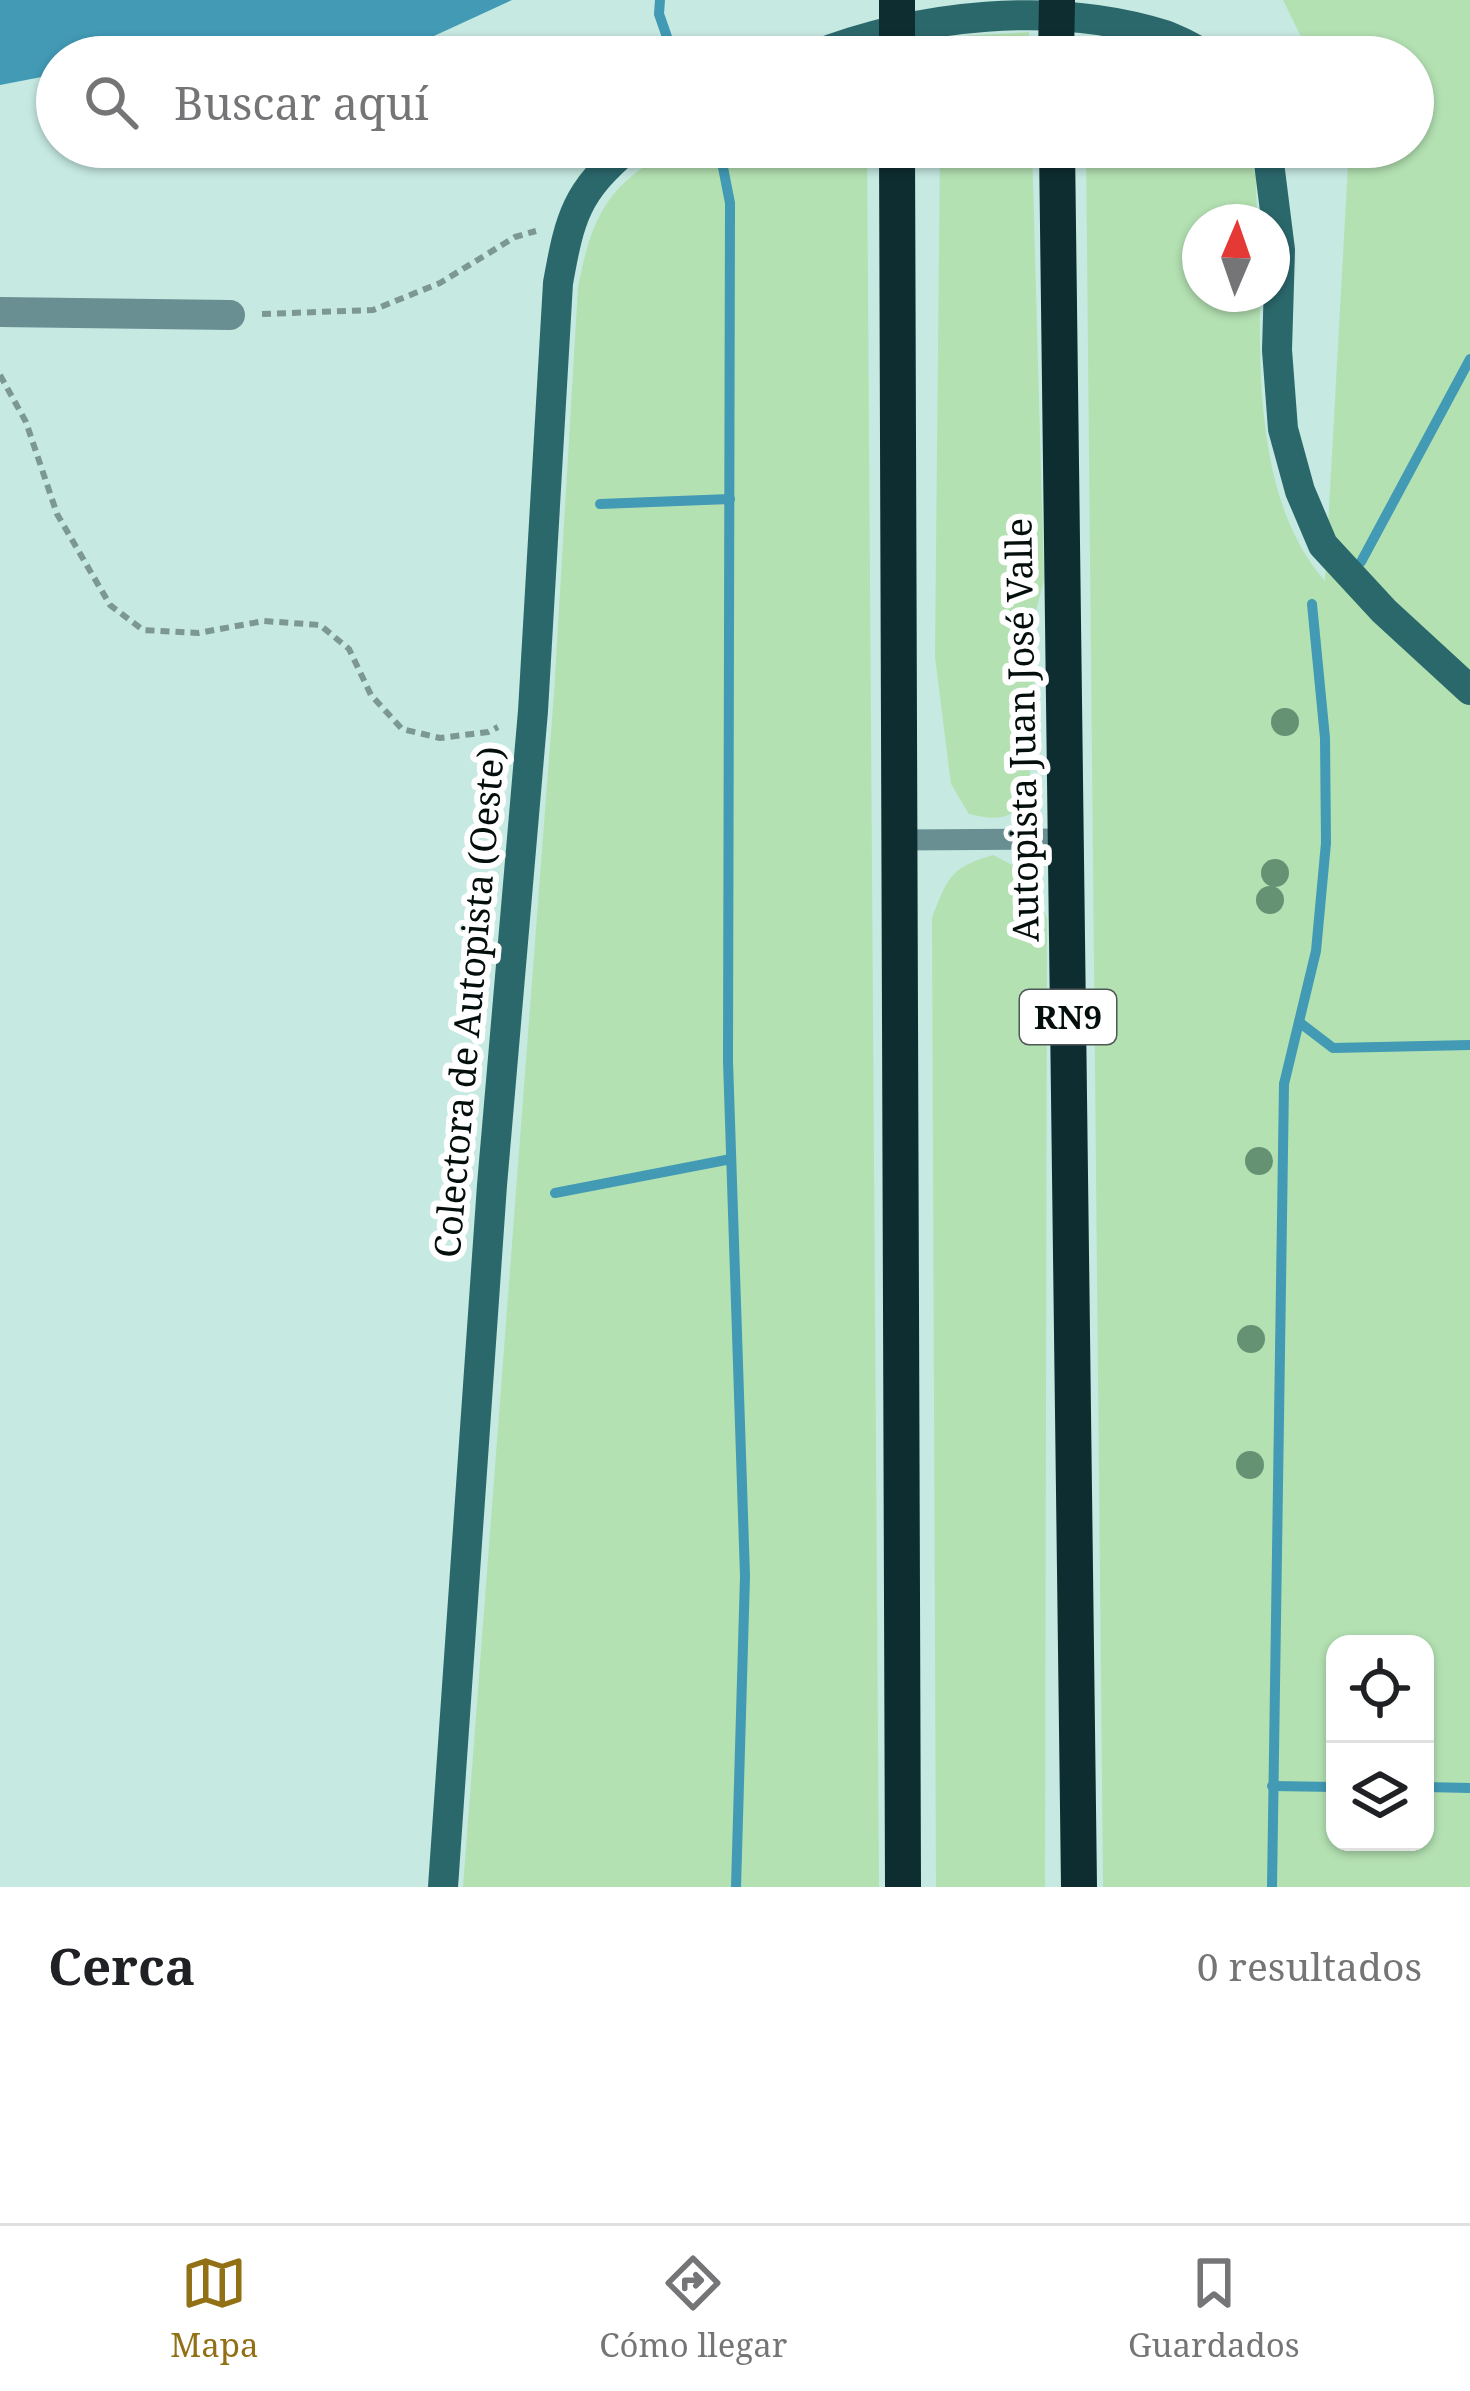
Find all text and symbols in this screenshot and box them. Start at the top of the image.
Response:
search box [36,36,1434,168]
icon: search [78,69,144,135]
text: Buscar aquí [174,72,429,133]
north arrow [1182,204,1290,312]
street label: Autopista Juan José Valle [993,518,1050,942]
street label: Colectora de Autopista (Oeste) [422,744,515,1260]
road number: RN9 [1020,990,1116,1044]
map controls [1326,1635,1434,1851]
button: locate [1326,1635,1434,1743]
button: layers [1326,1743,1434,1851]
text: Cerca [48,1930,195,2000]
text: 0 resultados [1197,1939,1422,1992]
tab: Mapa [170,2250,259,2367]
tab: Cómo llegar [599,2250,787,2367]
tab: Guardados [1128,2250,1300,2367]

